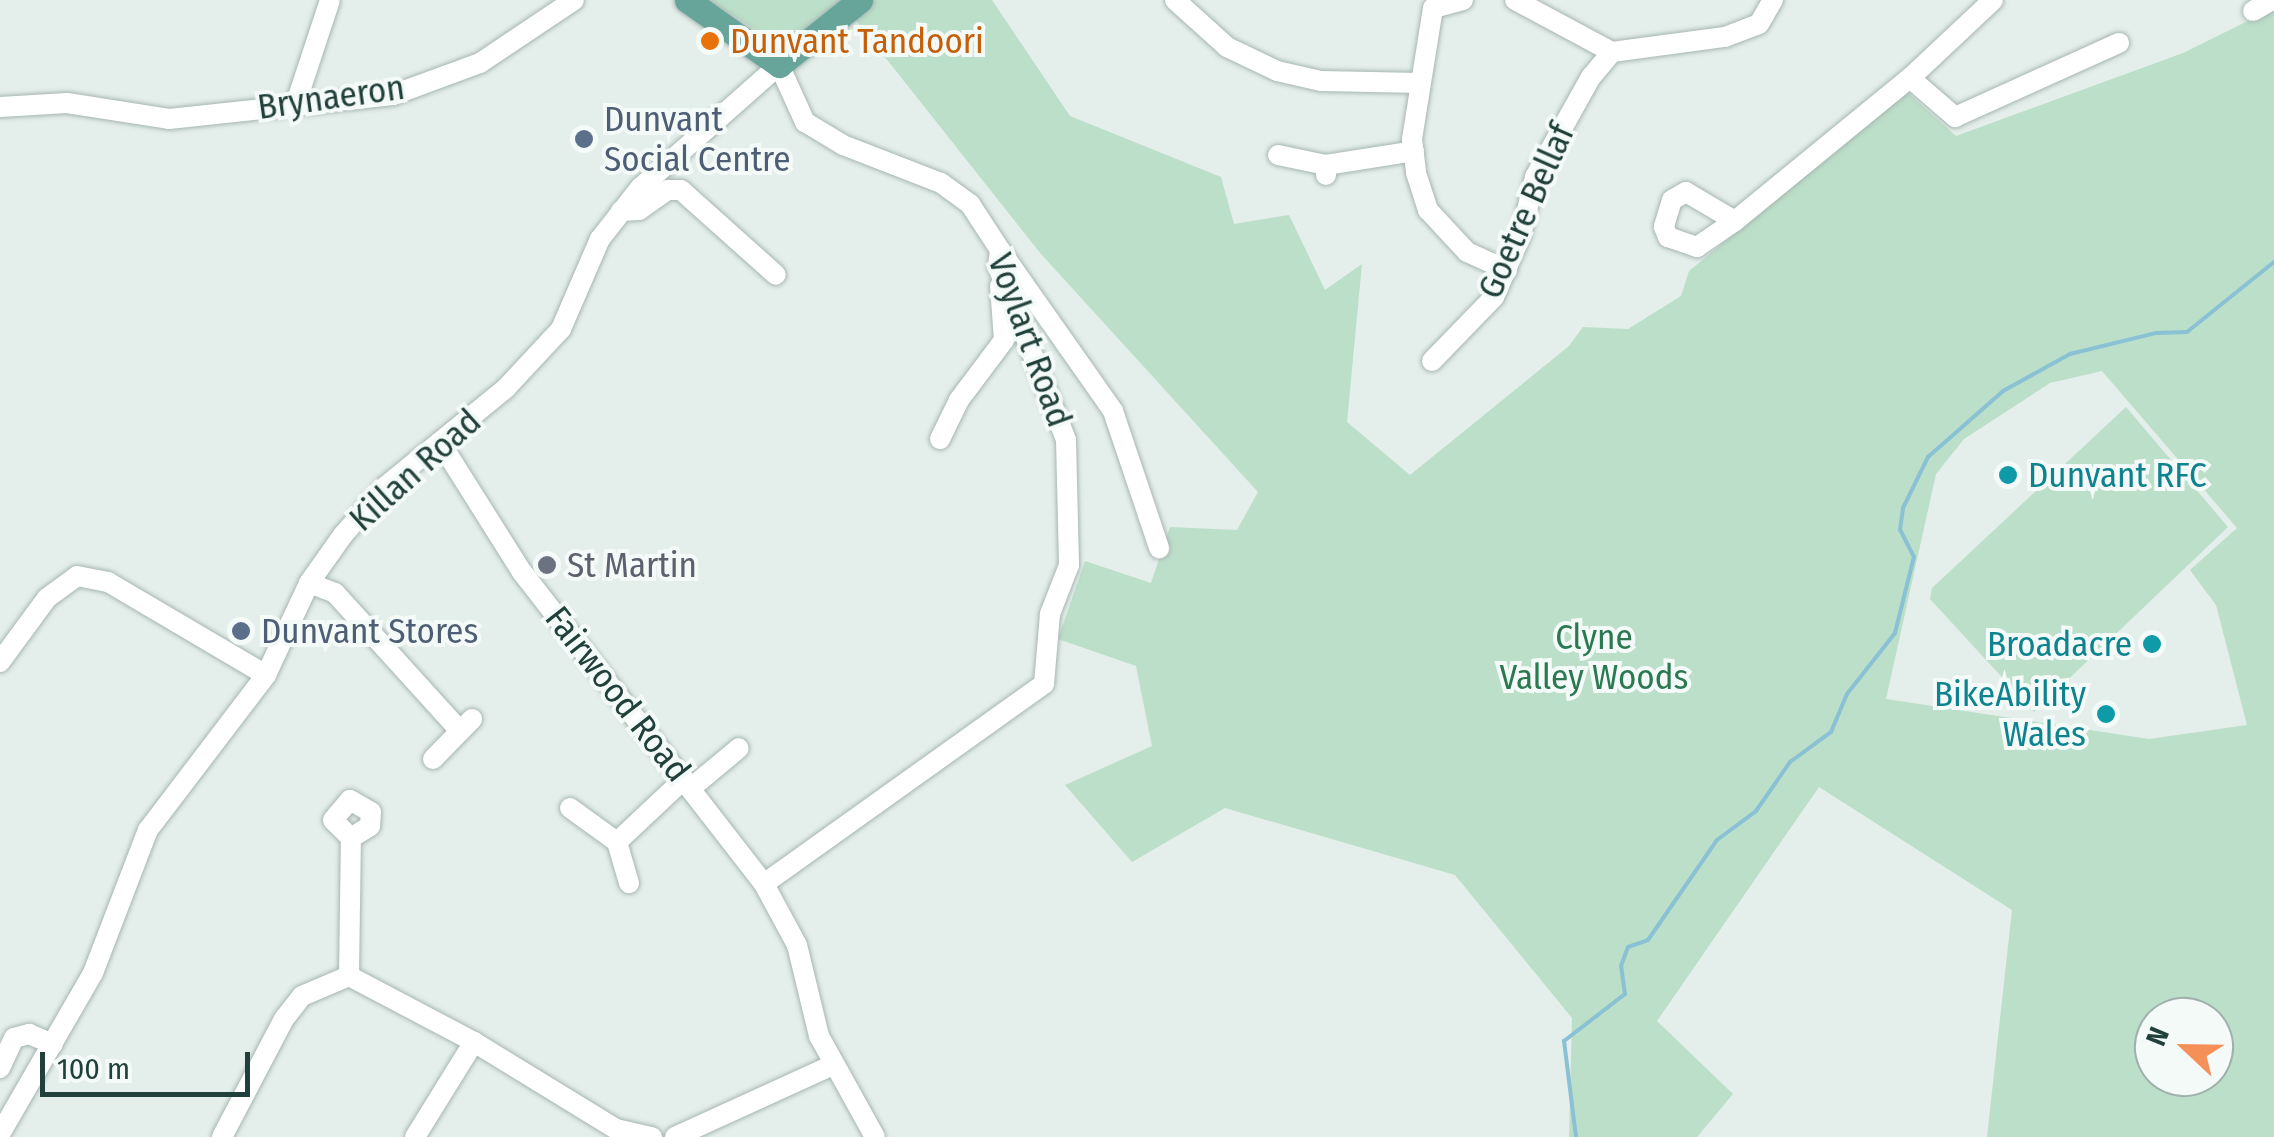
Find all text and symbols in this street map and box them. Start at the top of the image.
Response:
place label: Dunvant Tandoori [730,20,984,62]
marker: Dunvant Tandoori [699,30,721,52]
street label: Brynaeron [255,66,407,128]
place label: Dunvant Social Centre [604,98,791,180]
street label: Goetre Bellaf [1469,117,1583,305]
marker: Dunvant Social Centre [573,128,595,150]
street label: Voylart Road [979,248,1081,432]
street label: Killan Road [341,400,489,540]
place label: Dunvant RFC [2028,454,2207,496]
marker: Dunvant RFC [1997,464,2019,486]
place label: St Martin [567,544,697,586]
marker: St Martin [536,554,558,576]
street label: Fairwood Road [537,598,699,790]
place label: Dunvant Stores [261,610,478,652]
park label: Clyne Valley Woods [1500,616,1688,698]
marker: Dunvant Stores [230,620,252,642]
place label: Broadacre [1987,623,2132,665]
marker: Broadacre [2141,633,2163,655]
place label: BikeAbility Wales [1934,673,2086,755]
marker: BikeAbility Wales [2095,703,2117,725]
north arrow [2134,997,2234,1097]
text: N [2139,1022,2176,1050]
scale bar [45,1032,255,1094]
text: 100 m [57,1051,130,1087]

